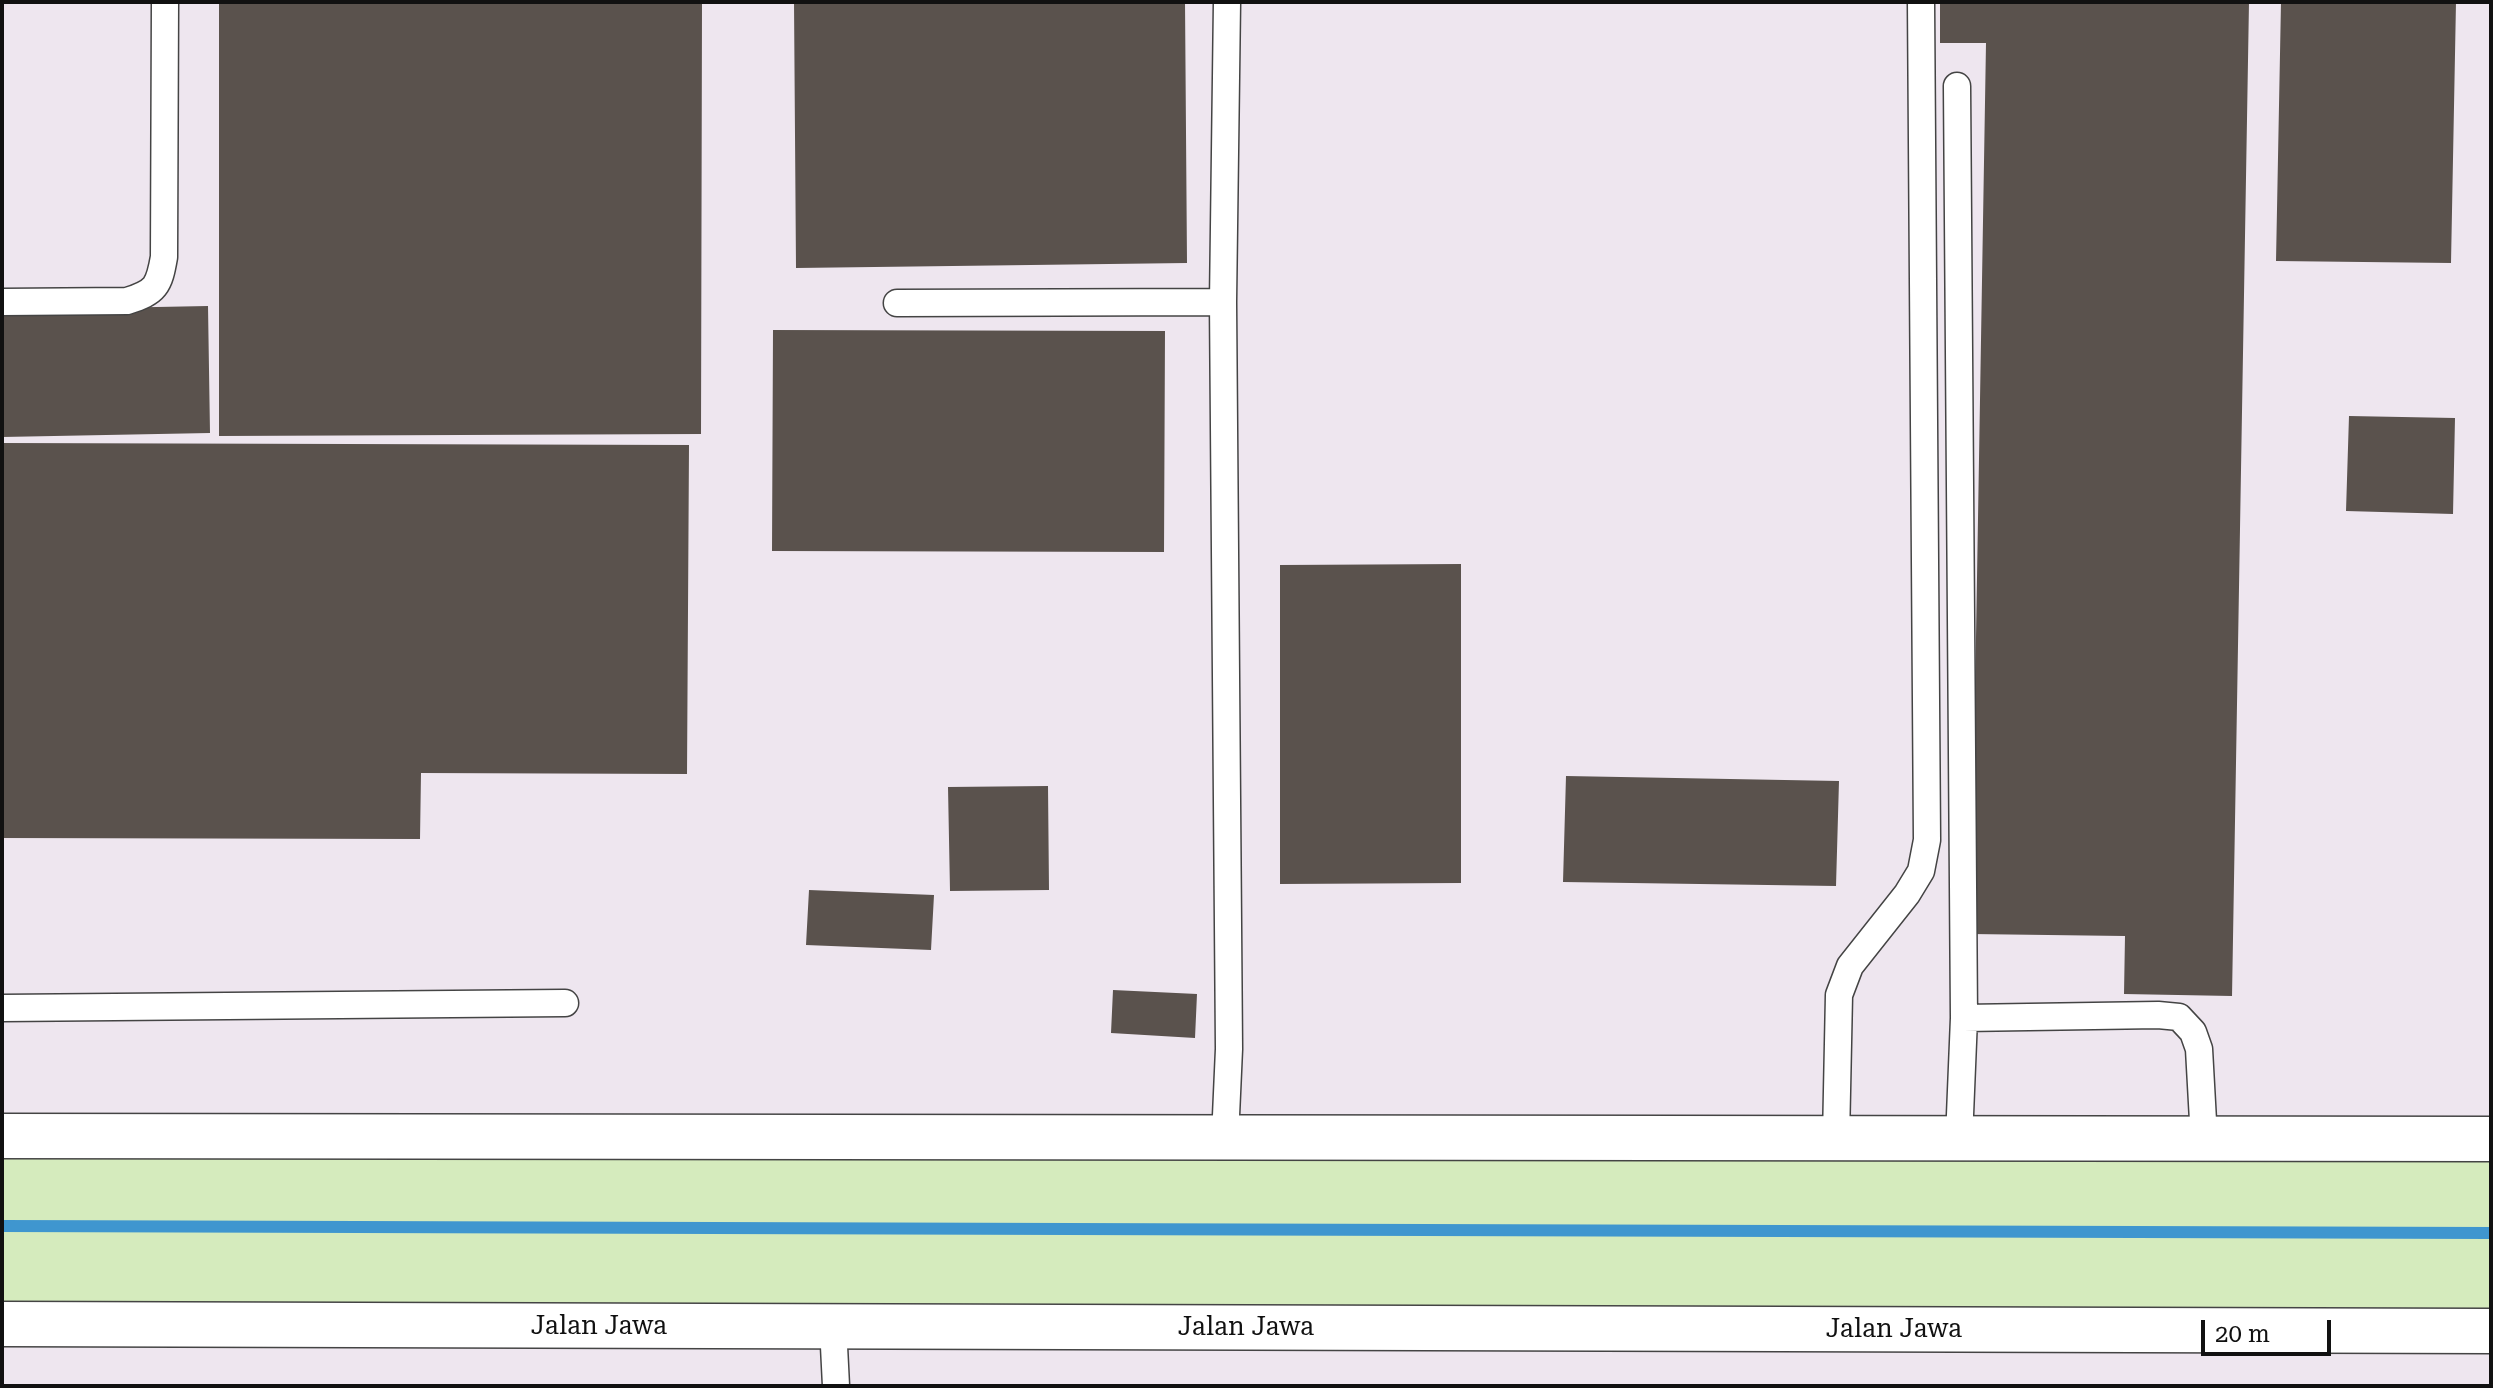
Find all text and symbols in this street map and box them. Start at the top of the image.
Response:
scale bar [2205,1304,2335,1354]
street label: Jalan Jawa [531,1310,667,1342]
street label: Jalan Jawa [1178,1311,1314,1343]
street label: Jalan Jawa [1826,1313,1962,1345]
text: 20 m [2215,1320,2270,1348]

